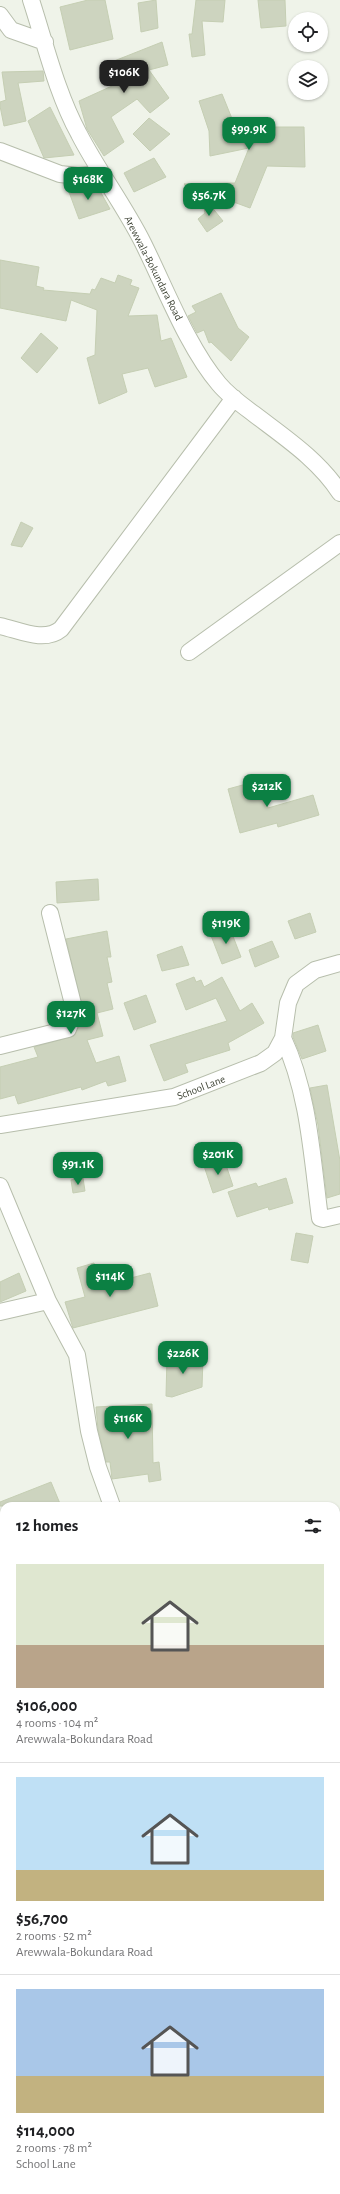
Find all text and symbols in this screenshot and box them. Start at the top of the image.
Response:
map controls [288,12,328,100]
button: locate [288,12,328,52]
pin: $106K [96,60,152,94]
button: layers [288,60,328,100]
text: $106K [108,66,140,79]
pin: $99.9K [216,117,282,151]
text: $99.9K [231,123,267,136]
pin: $168K [60,167,116,201]
text: $168K [73,173,103,186]
pin: $56.7K [176,183,242,217]
text: $56.7K [192,189,226,202]
street label: Arewwala-Bokundara Road [122,214,185,323]
pin: $212K [239,774,295,808]
text: $212K [252,780,282,793]
pin: $119K [198,911,254,945]
text: $119K [211,917,241,930]
pin: $127K [43,1001,99,1035]
text: $127K [56,1007,86,1020]
street label: School Lane [176,1073,227,1102]
pin: $201K [190,1142,246,1176]
text: $201K [202,1148,234,1161]
pin: $91.1K [45,1152,111,1186]
text: $91.1K [62,1158,94,1171]
pin: $114K [82,1264,138,1298]
text: $114K [95,1270,125,1283]
pin: $226K [155,1341,211,1375]
text: $226K [167,1347,199,1360]
pin: $116K [100,1406,156,1440]
text: $116K [113,1412,143,1425]
icon: filters [302,1515,324,1537]
text: 12 homes [16,1517,78,1534]
icon: home [134,1590,206,1662]
text: $106,000 [16,1697,77,1714]
text: 4 rooms · 104 m² [16,1717,98,1730]
text: Arewwala-Bokundara Road [16,1733,153,1746]
icon: home [134,1803,206,1875]
text: $56,700 [16,1910,68,1927]
text: 2 rooms · 52 m² [16,1930,92,1943]
text: Arewwala-Bokundara Road [16,1946,153,1959]
icon: home [134,2015,206,2087]
text: $114,000 [16,2122,75,2139]
text: 2 rooms · 78 m² [16,2142,92,2155]
text: School Lane [16,2158,76,2171]

